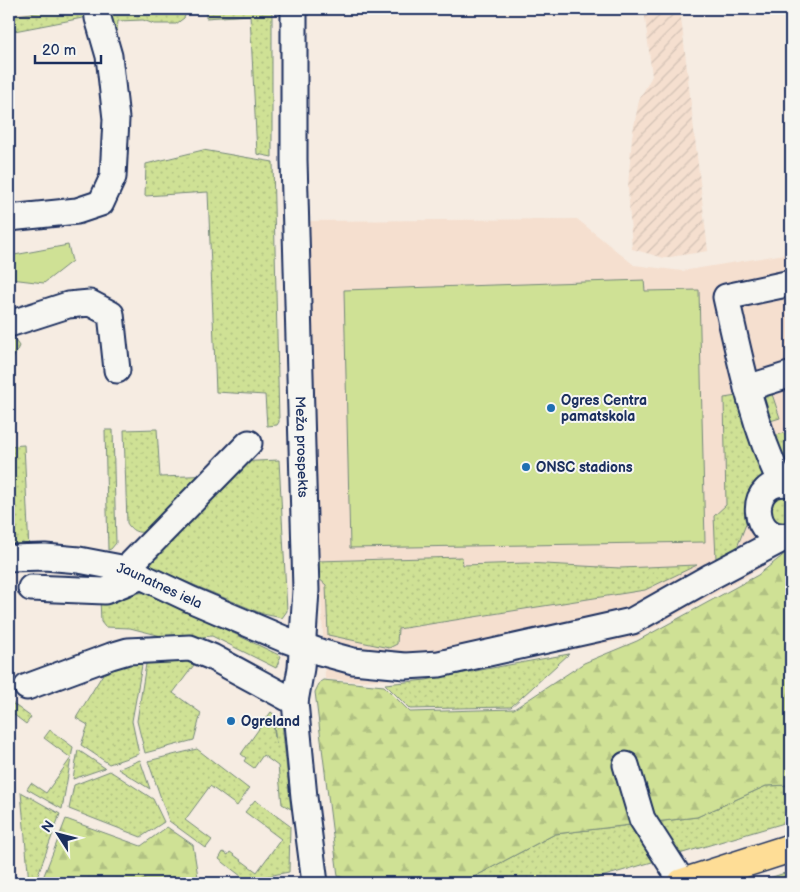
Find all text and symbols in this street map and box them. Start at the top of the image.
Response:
scale bar [35,32,101,64]
text: 20 m [42,41,76,60]
place label: Ogres Centra pamatskola [561,392,647,425]
street label: Meža prospekts [292,396,311,498]
marker: Ogres Centra pamatskola [545,402,557,414]
place label: ONSC stadions [536,459,633,476]
marker: ONSC stadions [520,461,532,473]
street label: Jaunatnes iela [115,559,205,612]
place label: Ogreland [241,713,300,730]
marker: Ogreland [225,715,237,727]
north arrow [32,810,82,860]
text: N [38,817,58,836]

